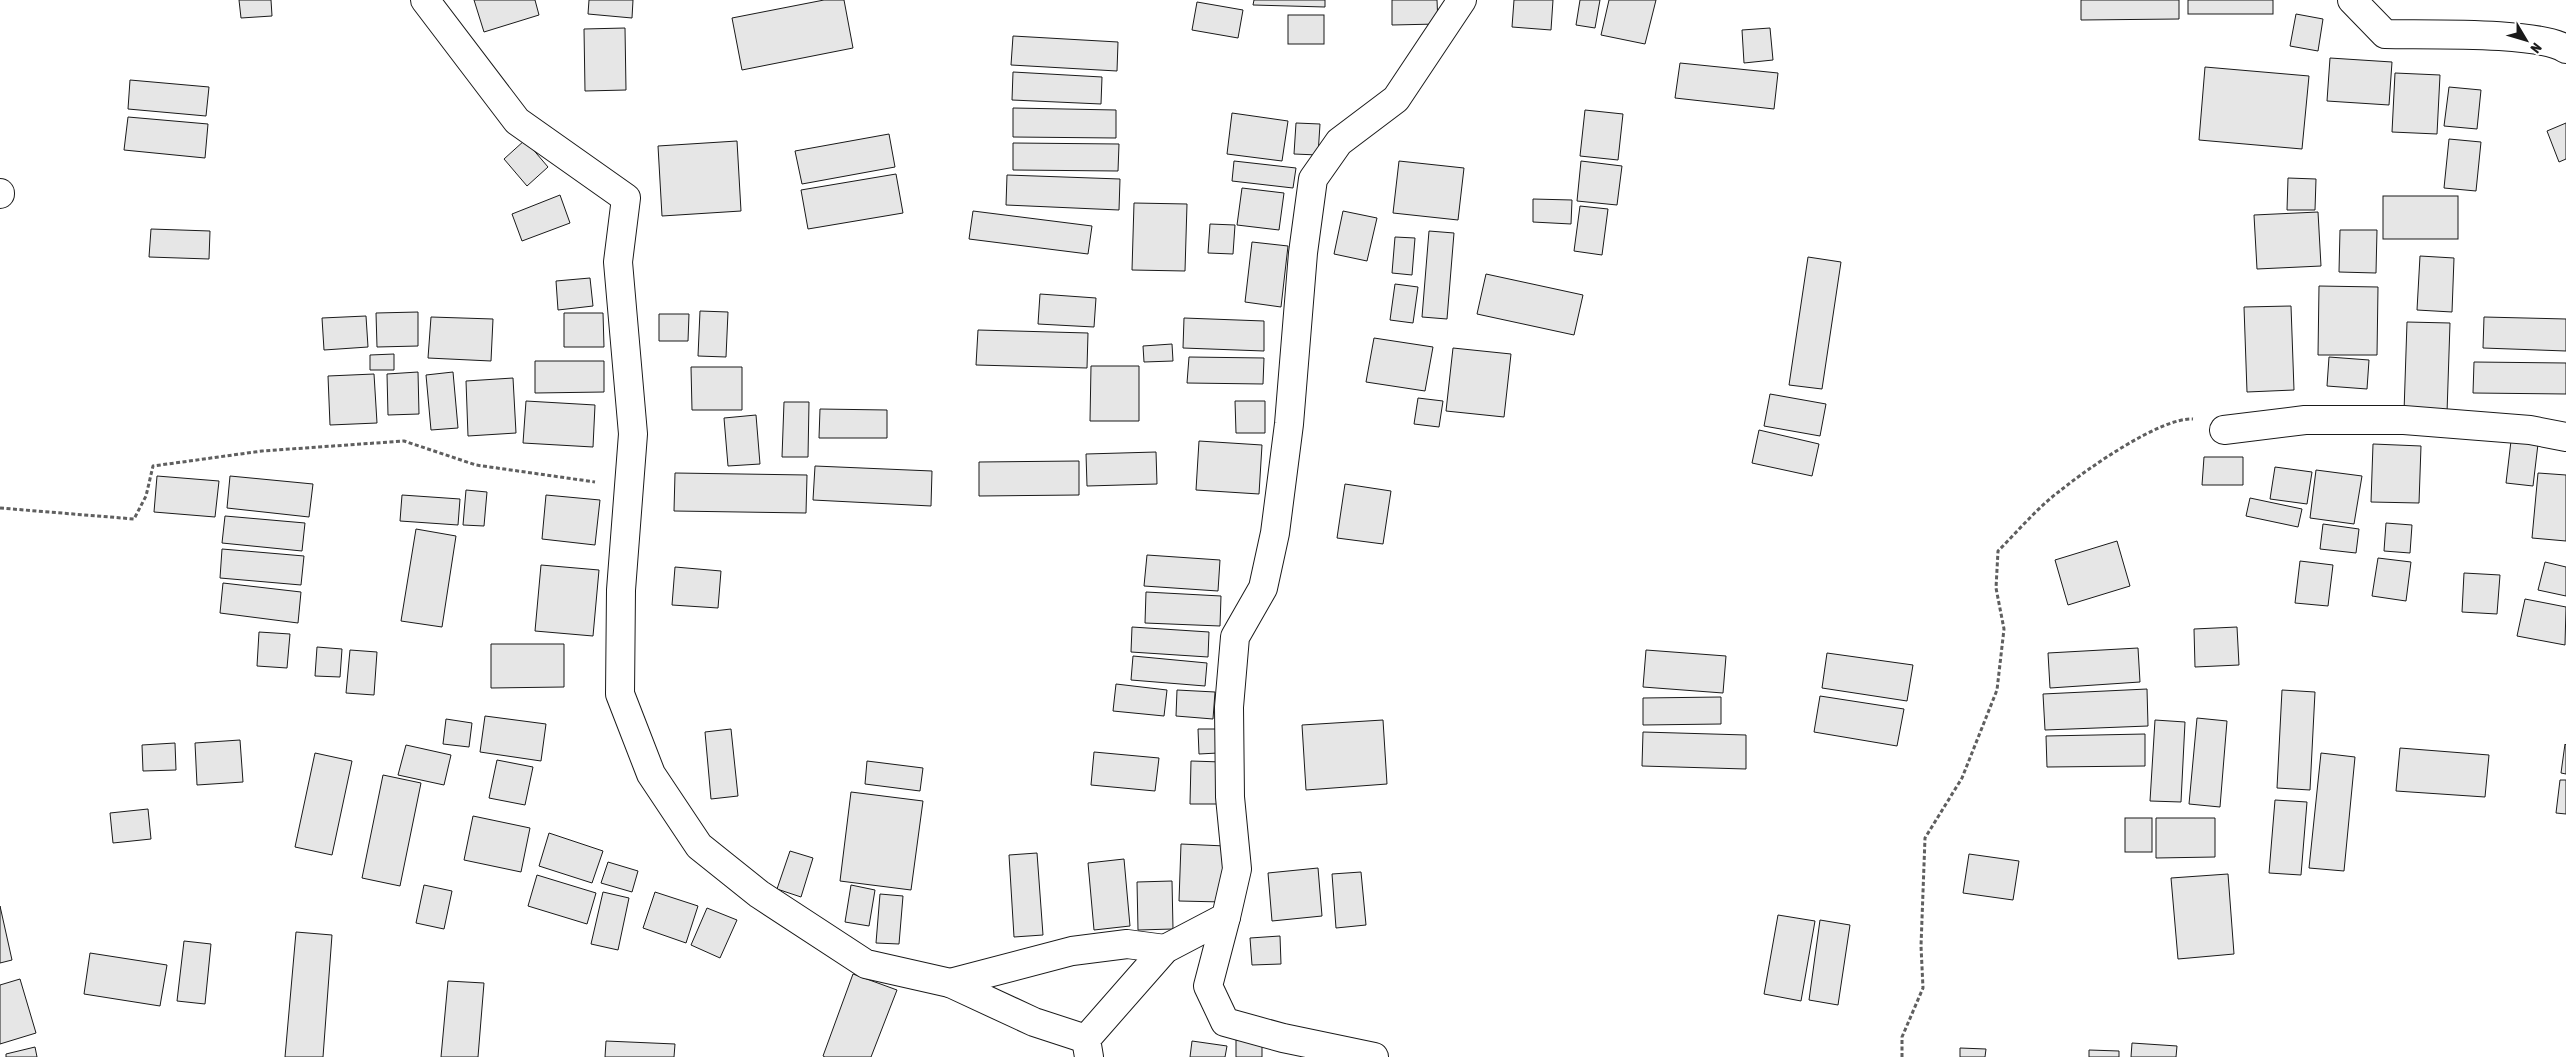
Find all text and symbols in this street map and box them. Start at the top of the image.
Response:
north arrow [2501,15,2551,65]
text: N [2527,40,2545,56]

